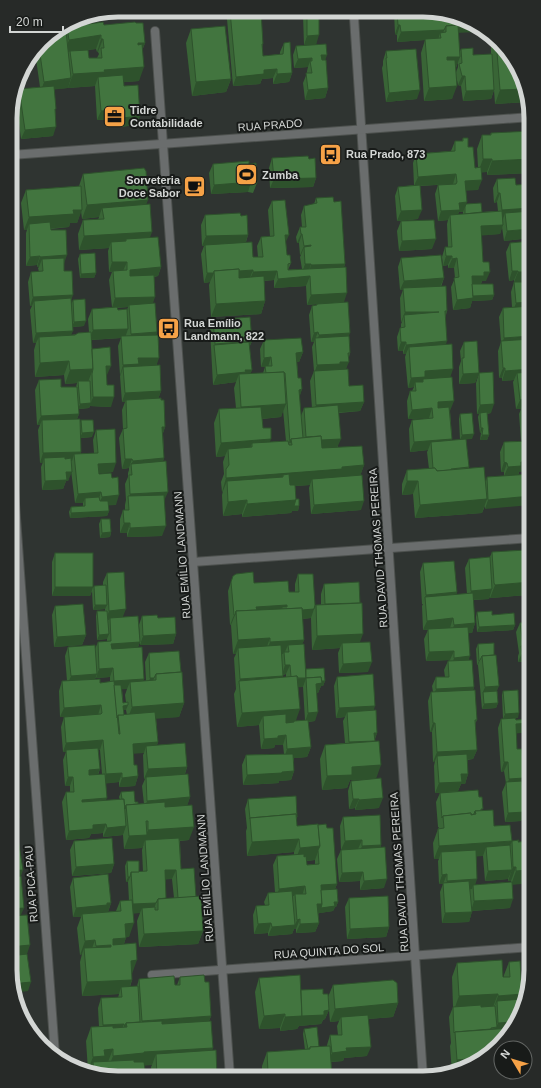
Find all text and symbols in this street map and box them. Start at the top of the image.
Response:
scale bar [10,8,63,34]
text: 20 m [16,15,43,29]
office icon: Tidre Contabilidade [102,103,128,129]
place label: Tidre Contabilidade [130,104,203,129]
street label: RUA PRADO [237,117,303,133]
bus stop icon: Rua Prado, 873 [318,141,344,167]
place label: Rua Prado, 873 [346,148,425,160]
sports icon: Zumba [233,162,259,188]
place label: Zumba [262,169,299,181]
cafe icon: Sorveteria Doce Sabor [182,173,208,199]
place label: Sorveteria Doce Sabor [119,174,181,199]
bus stop icon: Rua Emílio Landmann, 822 [155,316,181,342]
place label: Rua Emílio Landmann, 822 [184,317,264,342]
street label: RUA DAVID THOMAS PEREIRA [366,467,390,628]
street label: RUA EMÍLIO LANDMANN [172,491,192,619]
street label: RUA DAVID THOMAS PEREIRA [387,791,411,952]
street label: RUA EMÍLIO LANDMANN [195,814,215,942]
street label: RUA PICA-PAU [22,845,40,923]
street label: RUA QUINTA DO SOL [273,941,385,961]
north arrow [493,1040,533,1080]
text: N [498,1047,512,1061]

